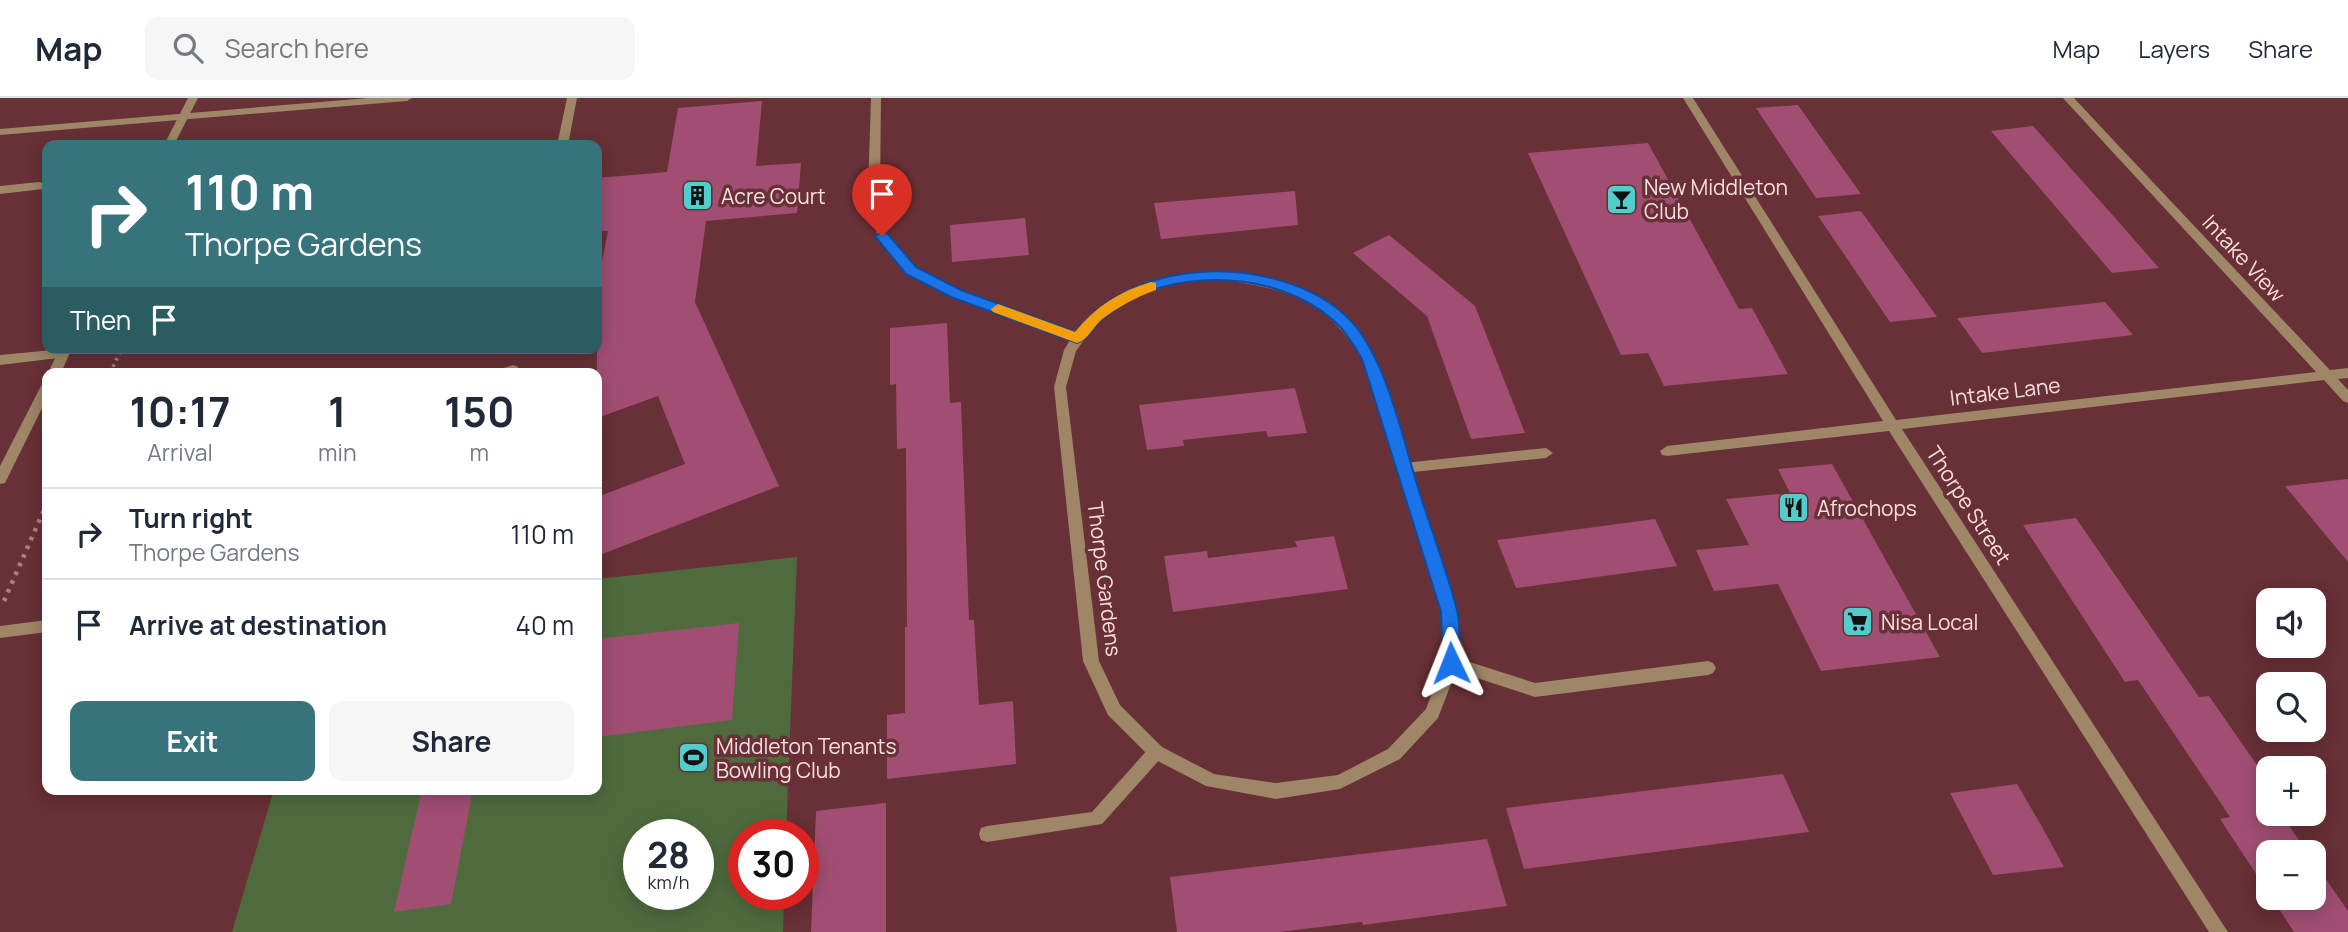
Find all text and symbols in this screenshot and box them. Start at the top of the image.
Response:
search box [145,17,635,80]
text: Map [35,26,103,71]
icon: search [169,29,207,67]
text: Search here [225,30,369,66]
text: Map [2053,32,2100,65]
text: Layers [2138,32,2210,65]
text: Share [2248,32,2313,65]
text: 110 m [185,158,314,225]
pin [852,164,912,236]
icon: right [70,168,161,259]
place label: New Middleton Club [1644,173,1788,225]
icon: arrive [863,175,901,213]
building icon: Acre Court [681,179,715,213]
place label: Acre Court [721,182,826,210]
bar icon: New Middleton Club [1604,182,1638,216]
street label: Intake View [2197,208,2291,308]
text: Thorpe Gardens [185,222,422,266]
icon: arrive [145,301,183,339]
text: Then [70,302,131,338]
street label: Intake Lane [1948,370,2062,412]
text: 10:17 [129,382,231,440]
text: 1 [328,382,346,440]
text: 150 [444,382,515,440]
text: Arrival [147,436,213,468]
text: min [318,436,357,468]
text: m [470,436,489,468]
street label: Thorpe Street [1920,441,2018,569]
restaurant icon: Afrochops [1777,491,1811,525]
place label: Afrochops [1817,494,1917,522]
text: Turn right [129,500,253,536]
street label: Thorpe Gardens [1082,500,1128,658]
icon: right [70,515,108,553]
text: 110 m [511,516,574,552]
text: Thorpe Gardens [129,536,299,568]
map controls [2256,588,2326,910]
button: sound [2256,588,2326,658]
supermarket icon: Nisa Local [1841,605,1875,639]
icon: arrive [70,606,108,644]
text: Arrive at destination [129,607,387,643]
text: 40 m [516,607,574,643]
place label: Nisa Local [1881,608,1978,636]
position arrow [1414,626,1488,700]
button: search [2256,672,2326,742]
button: Exit [70,701,315,781]
button: Share [329,701,574,781]
place label: Middleton Tenants Bowling Club [716,732,897,784]
sports icon: Middleton Tenants Bowling Club [676,741,710,775]
button: + [2256,756,2326,826]
speed limit sign: 30 [728,819,819,910]
text: 28 [647,831,690,879]
button: − [2256,840,2326,910]
text: km/h [648,870,689,894]

